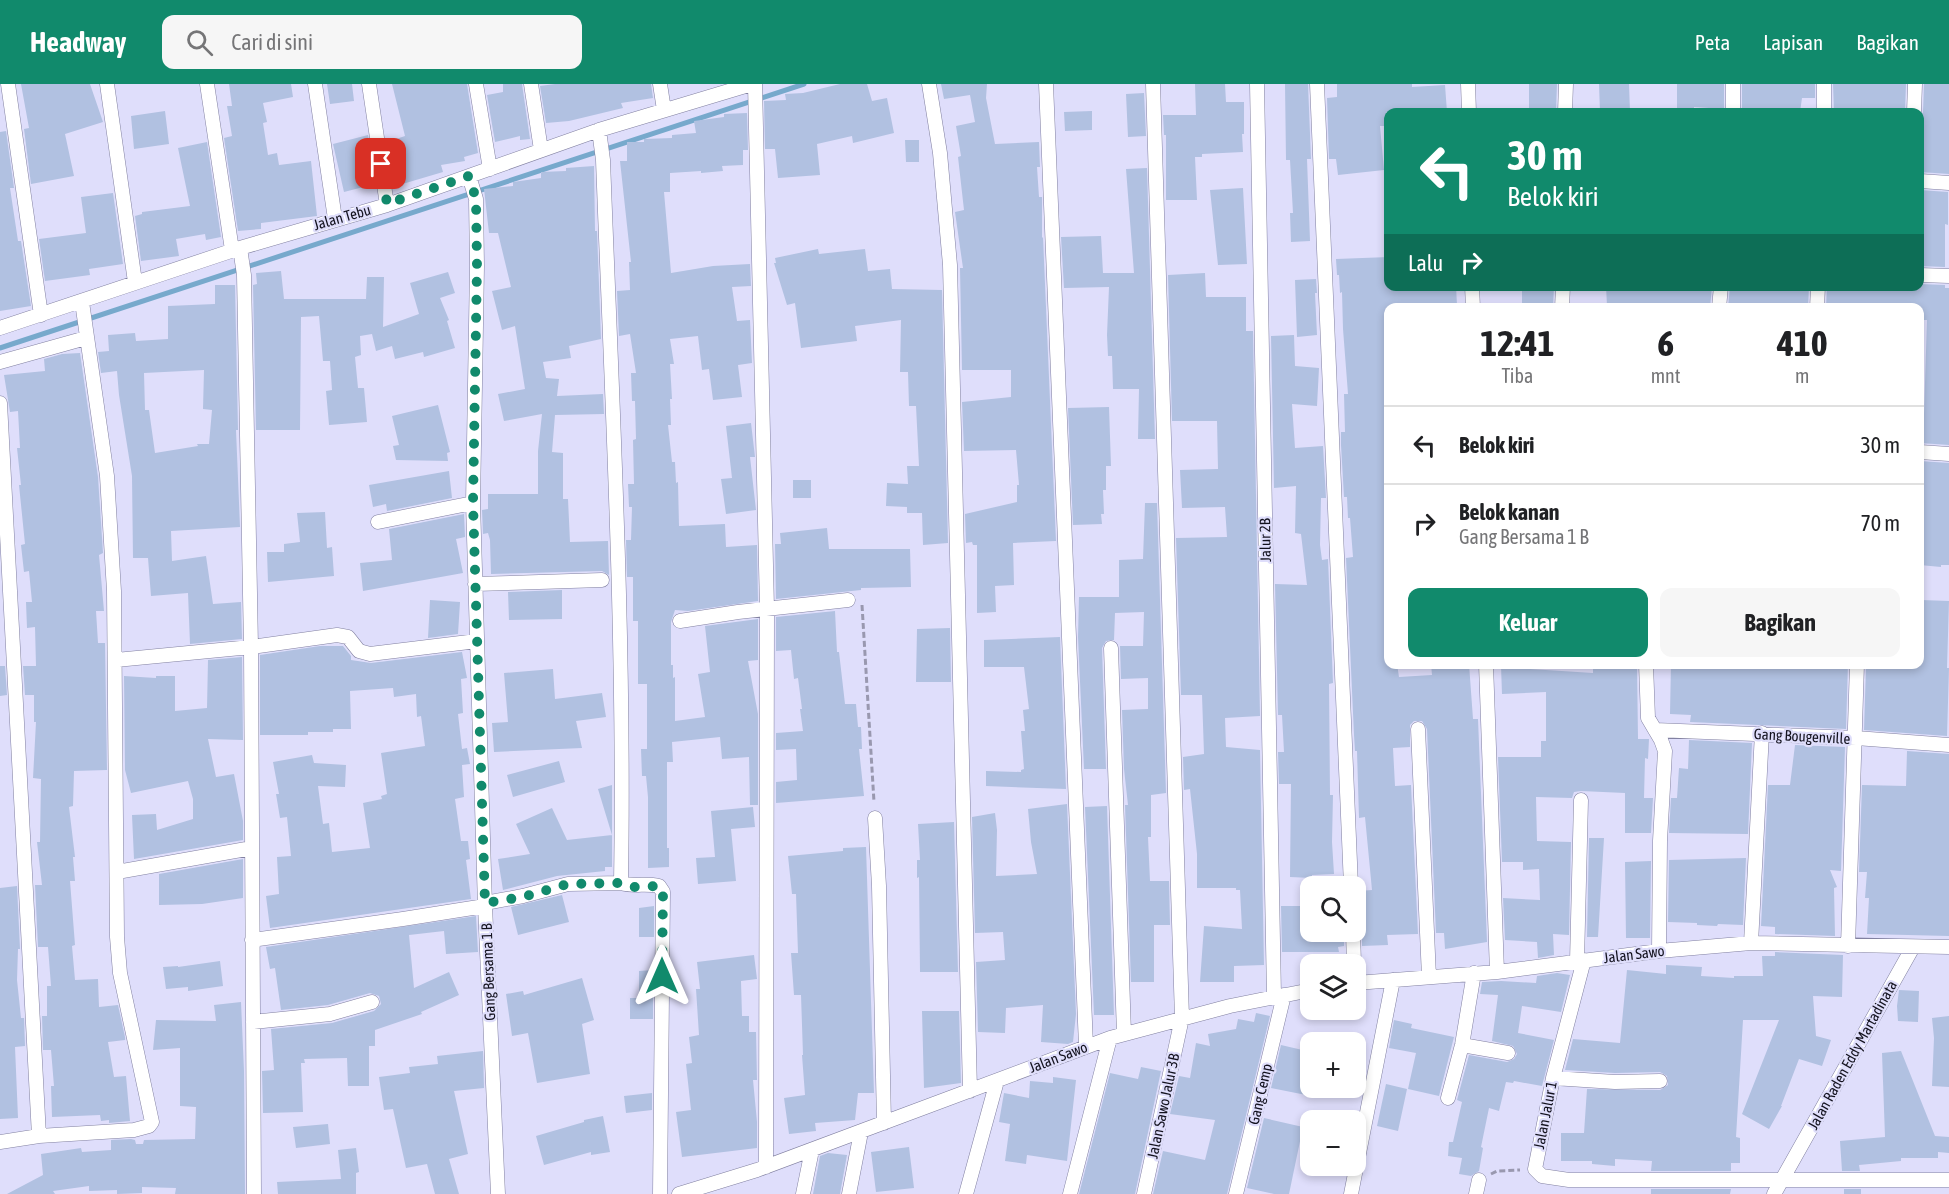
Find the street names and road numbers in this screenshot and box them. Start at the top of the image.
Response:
street label: Jalan Tebu [311,201,373,233]
street label: Jalur 2B [1256,518,1274,562]
street label: Gang Bougenville [1753,725,1851,747]
street label: Gang Bersama 1 B [478,923,498,1021]
street label: Jalan Sawo [1603,942,1665,966]
street label: Jalan Raden Eddy Martadinata [1804,978,1900,1132]
street label: Jalan Sawo [1026,1038,1090,1076]
street label: Jalan Sawo Jalur 3B [1144,1052,1182,1160]
street label: Gang Cemp [1245,1062,1275,1126]
street label: Jalan Jalur 1 [1530,1080,1560,1150]

